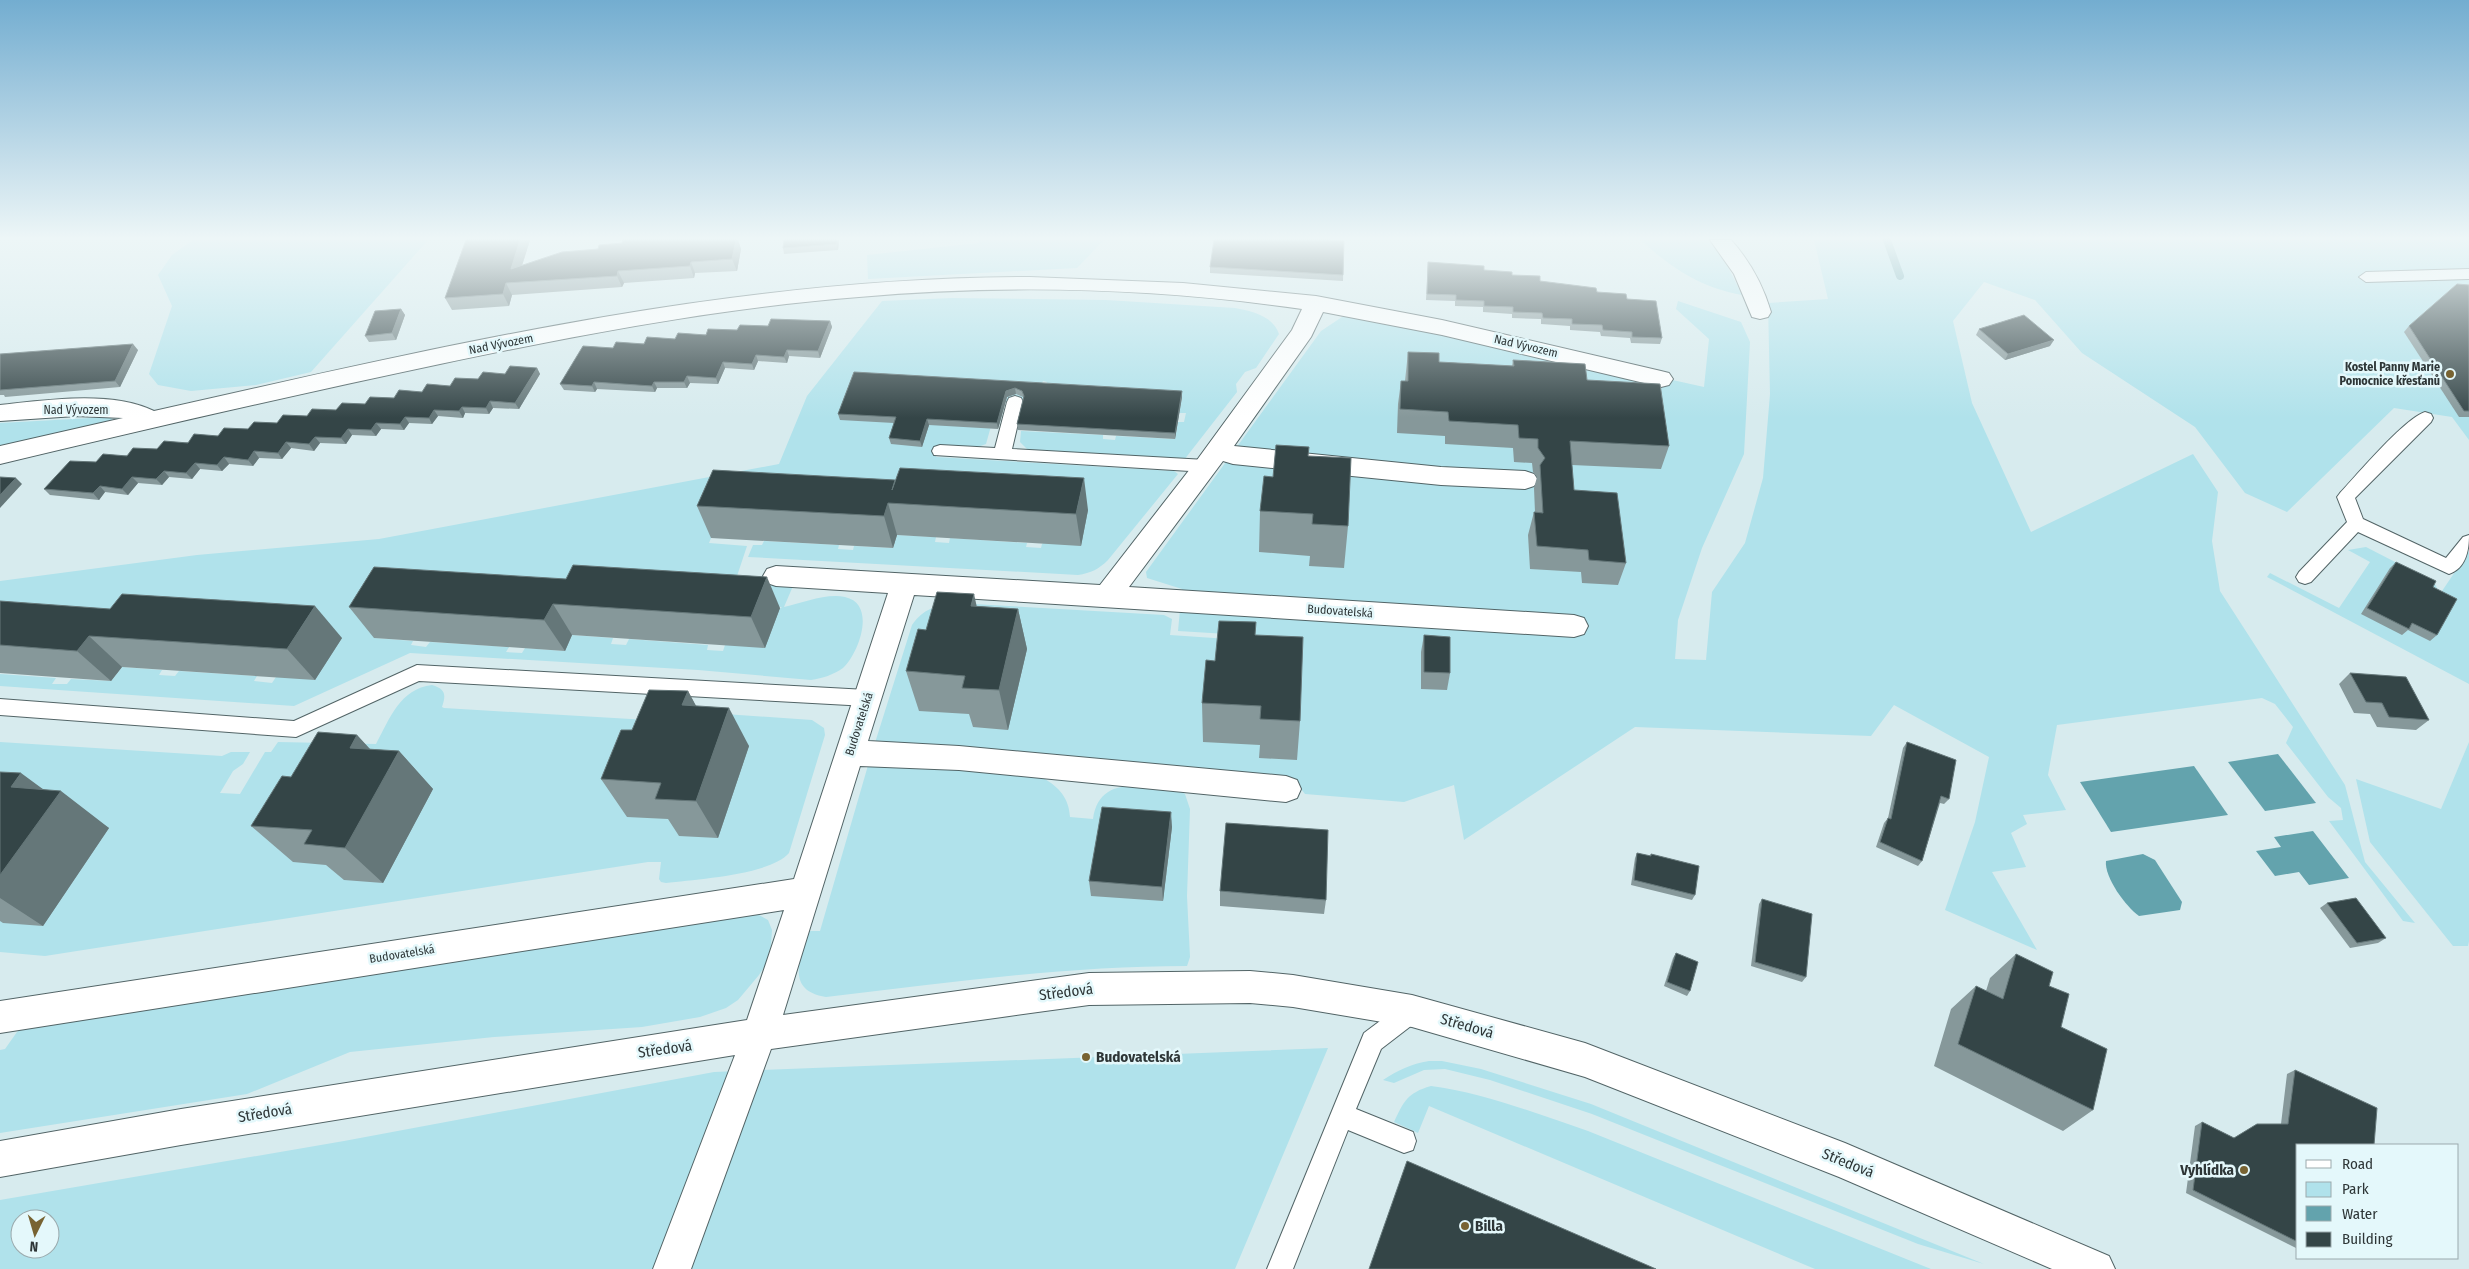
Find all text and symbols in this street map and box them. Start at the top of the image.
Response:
street label: Nad Vývozem [468,331,534,357]
street label: Nad Vývozem [1493,332,1559,360]
place label: Kostel Panny Marie Pomocnice křesťanů [2340,360,2440,388]
marker: Kostel Panny Marie Pomocnice křesťanů [2444,368,2456,380]
street label: Nad Vývozem [43,403,109,417]
street label: Budovatelská [1307,602,1373,620]
street label: Budovatelská [842,690,876,757]
street label: Budovatelská [368,942,436,966]
street label: Středová [1038,980,1094,1004]
street label: Středová [1438,1010,1496,1042]
street label: Středová [637,1036,693,1062]
place label: Budovatelská [1096,1048,1181,1066]
marker: Budovatelská [1080,1051,1092,1063]
street label: Středová [237,1100,293,1126]
street label: Středová [1819,1144,1877,1182]
legend [2296,1144,2459,1259]
text: Road [2342,1155,2373,1173]
place label: Vyhlídka [2179,1161,2235,1179]
marker: Vyhlídka [2238,1164,2250,1176]
text: Park [2342,1180,2369,1198]
text: Water [2342,1205,2378,1223]
north arrow [10,1209,60,1259]
place label: Billa [1475,1217,1503,1235]
marker: Billa [1459,1220,1471,1232]
text: Building [2342,1230,2393,1248]
text: N [29,1238,39,1255]

